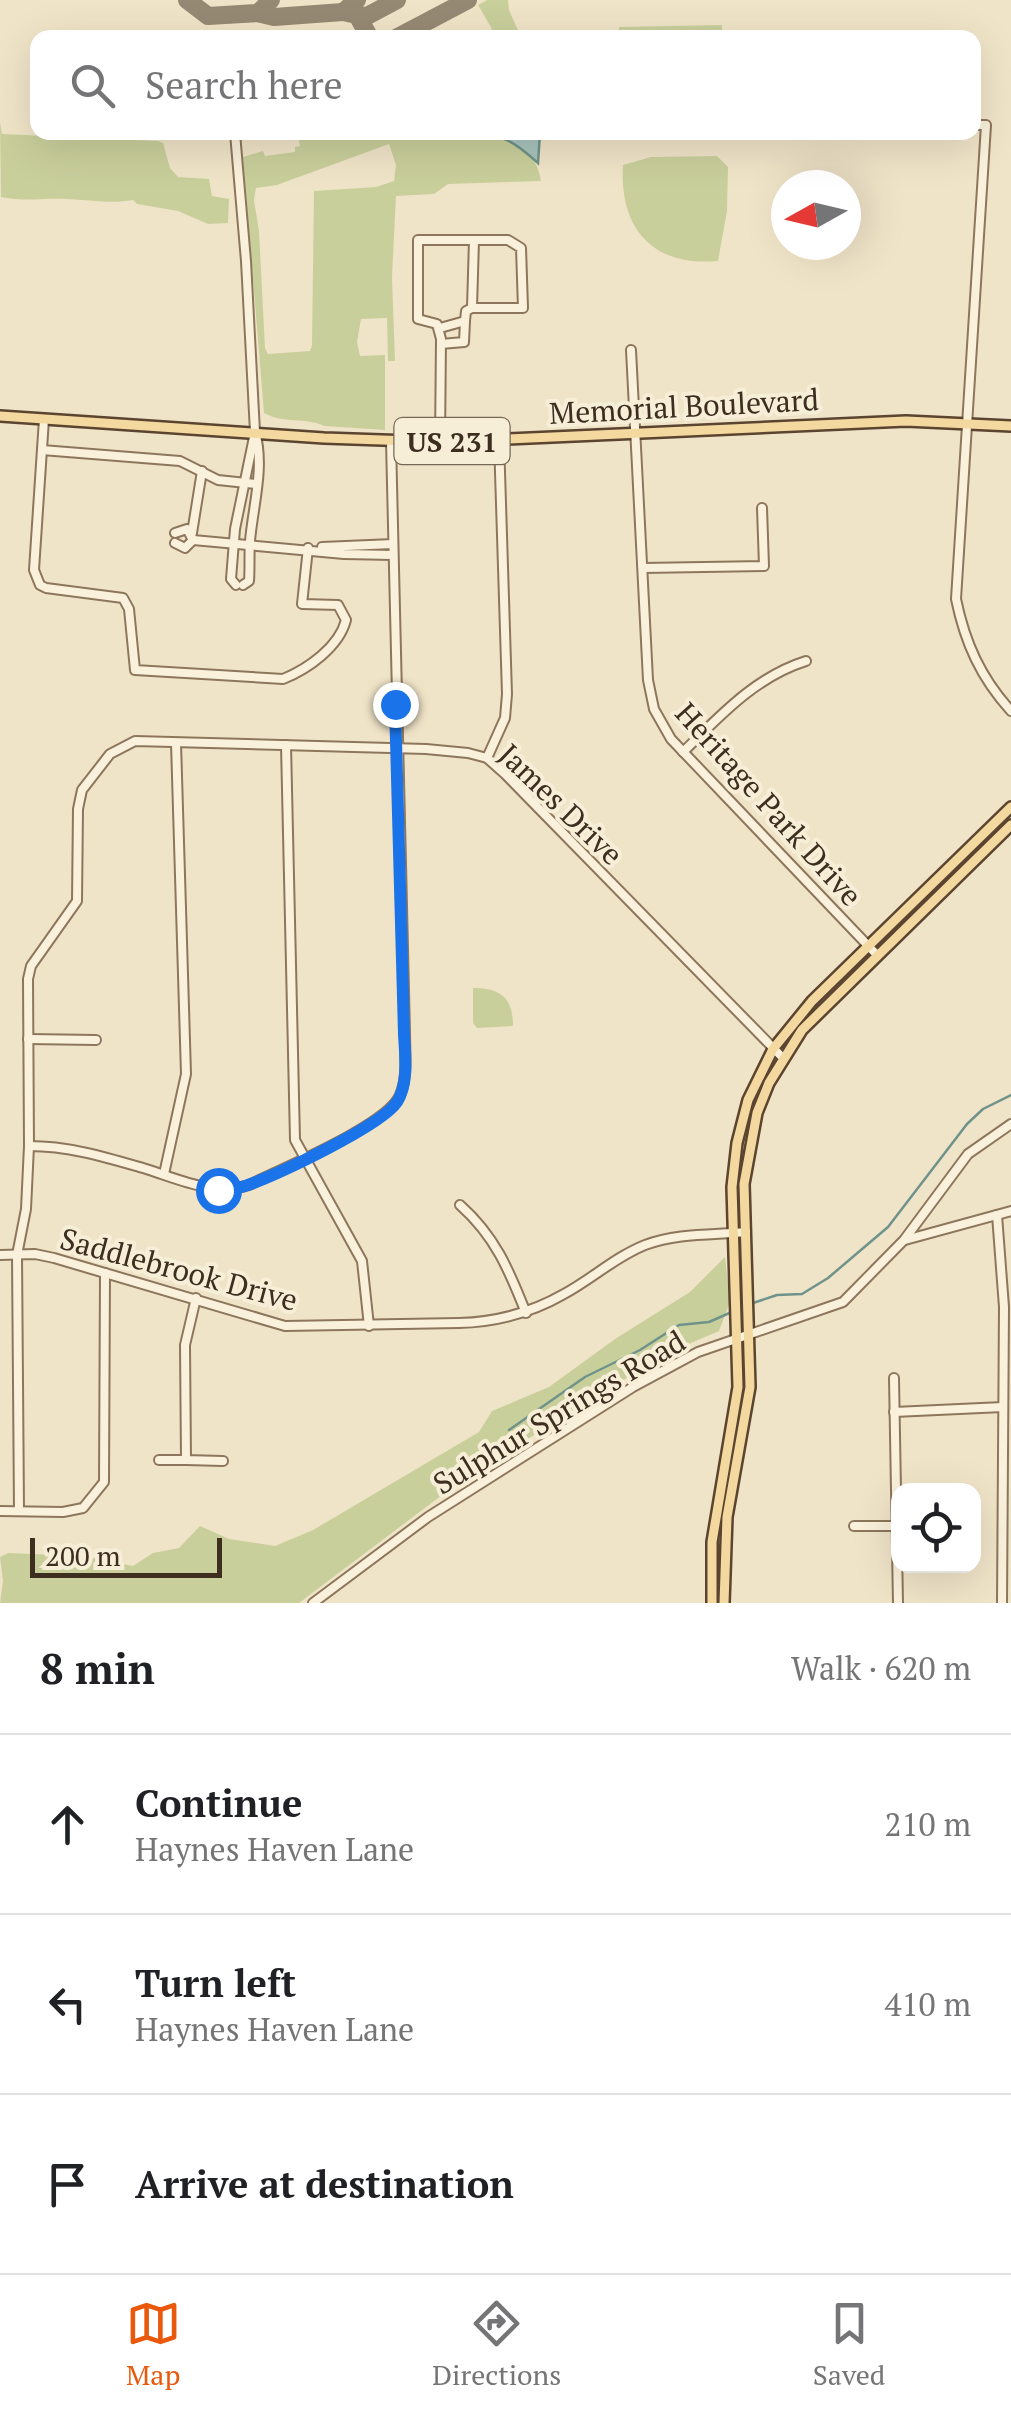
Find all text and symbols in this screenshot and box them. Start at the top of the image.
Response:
search box [30,30,981,140]
icon: search [65,58,120,113]
text: Search here [145,60,343,110]
north arrow [771,170,861,260]
street label: Memorial Boulevard [548,379,820,433]
road number: US 231 [394,418,510,464]
route end [373,682,419,728]
street label: Heritage Park Drive [667,694,871,914]
street label: James Drive [490,735,632,873]
route start [196,1168,242,1214]
street label: Saddlebrook Drive [56,1218,302,1320]
street label: Sulphur Springs Road [426,1321,692,1503]
map controls [891,1483,981,1573]
button: locate [891,1483,981,1573]
scale bar [30,1533,222,1578]
text: 200 m [45,1537,121,1574]
text: 8 min [40,1640,155,1696]
text: Walk · 620 m [791,1647,971,1689]
text: Continue [135,1778,302,1828]
icon: ahead [40,1797,95,1852]
text: 210 m [884,1803,971,1845]
text: Haynes Haven Lane [135,1828,414,1870]
text: Turn left [135,1958,296,2008]
icon: left [40,1977,95,2032]
text: 410 m [884,1983,971,2025]
text: Haynes Haven Lane [135,2008,414,2050]
icon: arrive [40,2157,95,2212]
text: Arrive at destination [135,2159,514,2209]
tab: Map [126,2296,181,2393]
tab: Directions [432,2296,561,2393]
tab: Saved [813,2296,885,2393]

